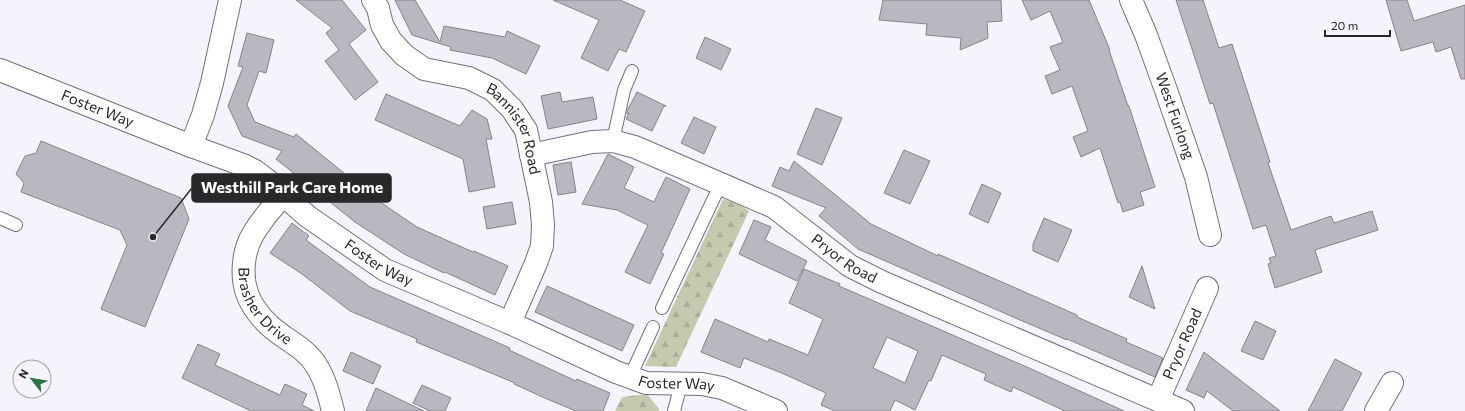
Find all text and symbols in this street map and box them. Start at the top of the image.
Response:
scale bar [1325,12,1390,38]
text: 20 m [1331,18,1358,32]
street label: West Furlong [1152,70,1199,161]
street label: Bannister Road [484,78,545,176]
street label: Foster Way [59,85,137,131]
callout: Westhill Park Care Home [192,174,391,202]
text: Westhill Park Care Home [201,177,383,196]
street label: Pryor Road [808,229,881,286]
street label: Foster Way [341,235,416,289]
street label: Brasher Drive [236,267,296,348]
street label: Pryor Road [1158,305,1205,382]
north arrow [12,359,52,399]
text: N [15,367,31,380]
street label: Foster Way [636,371,717,394]

